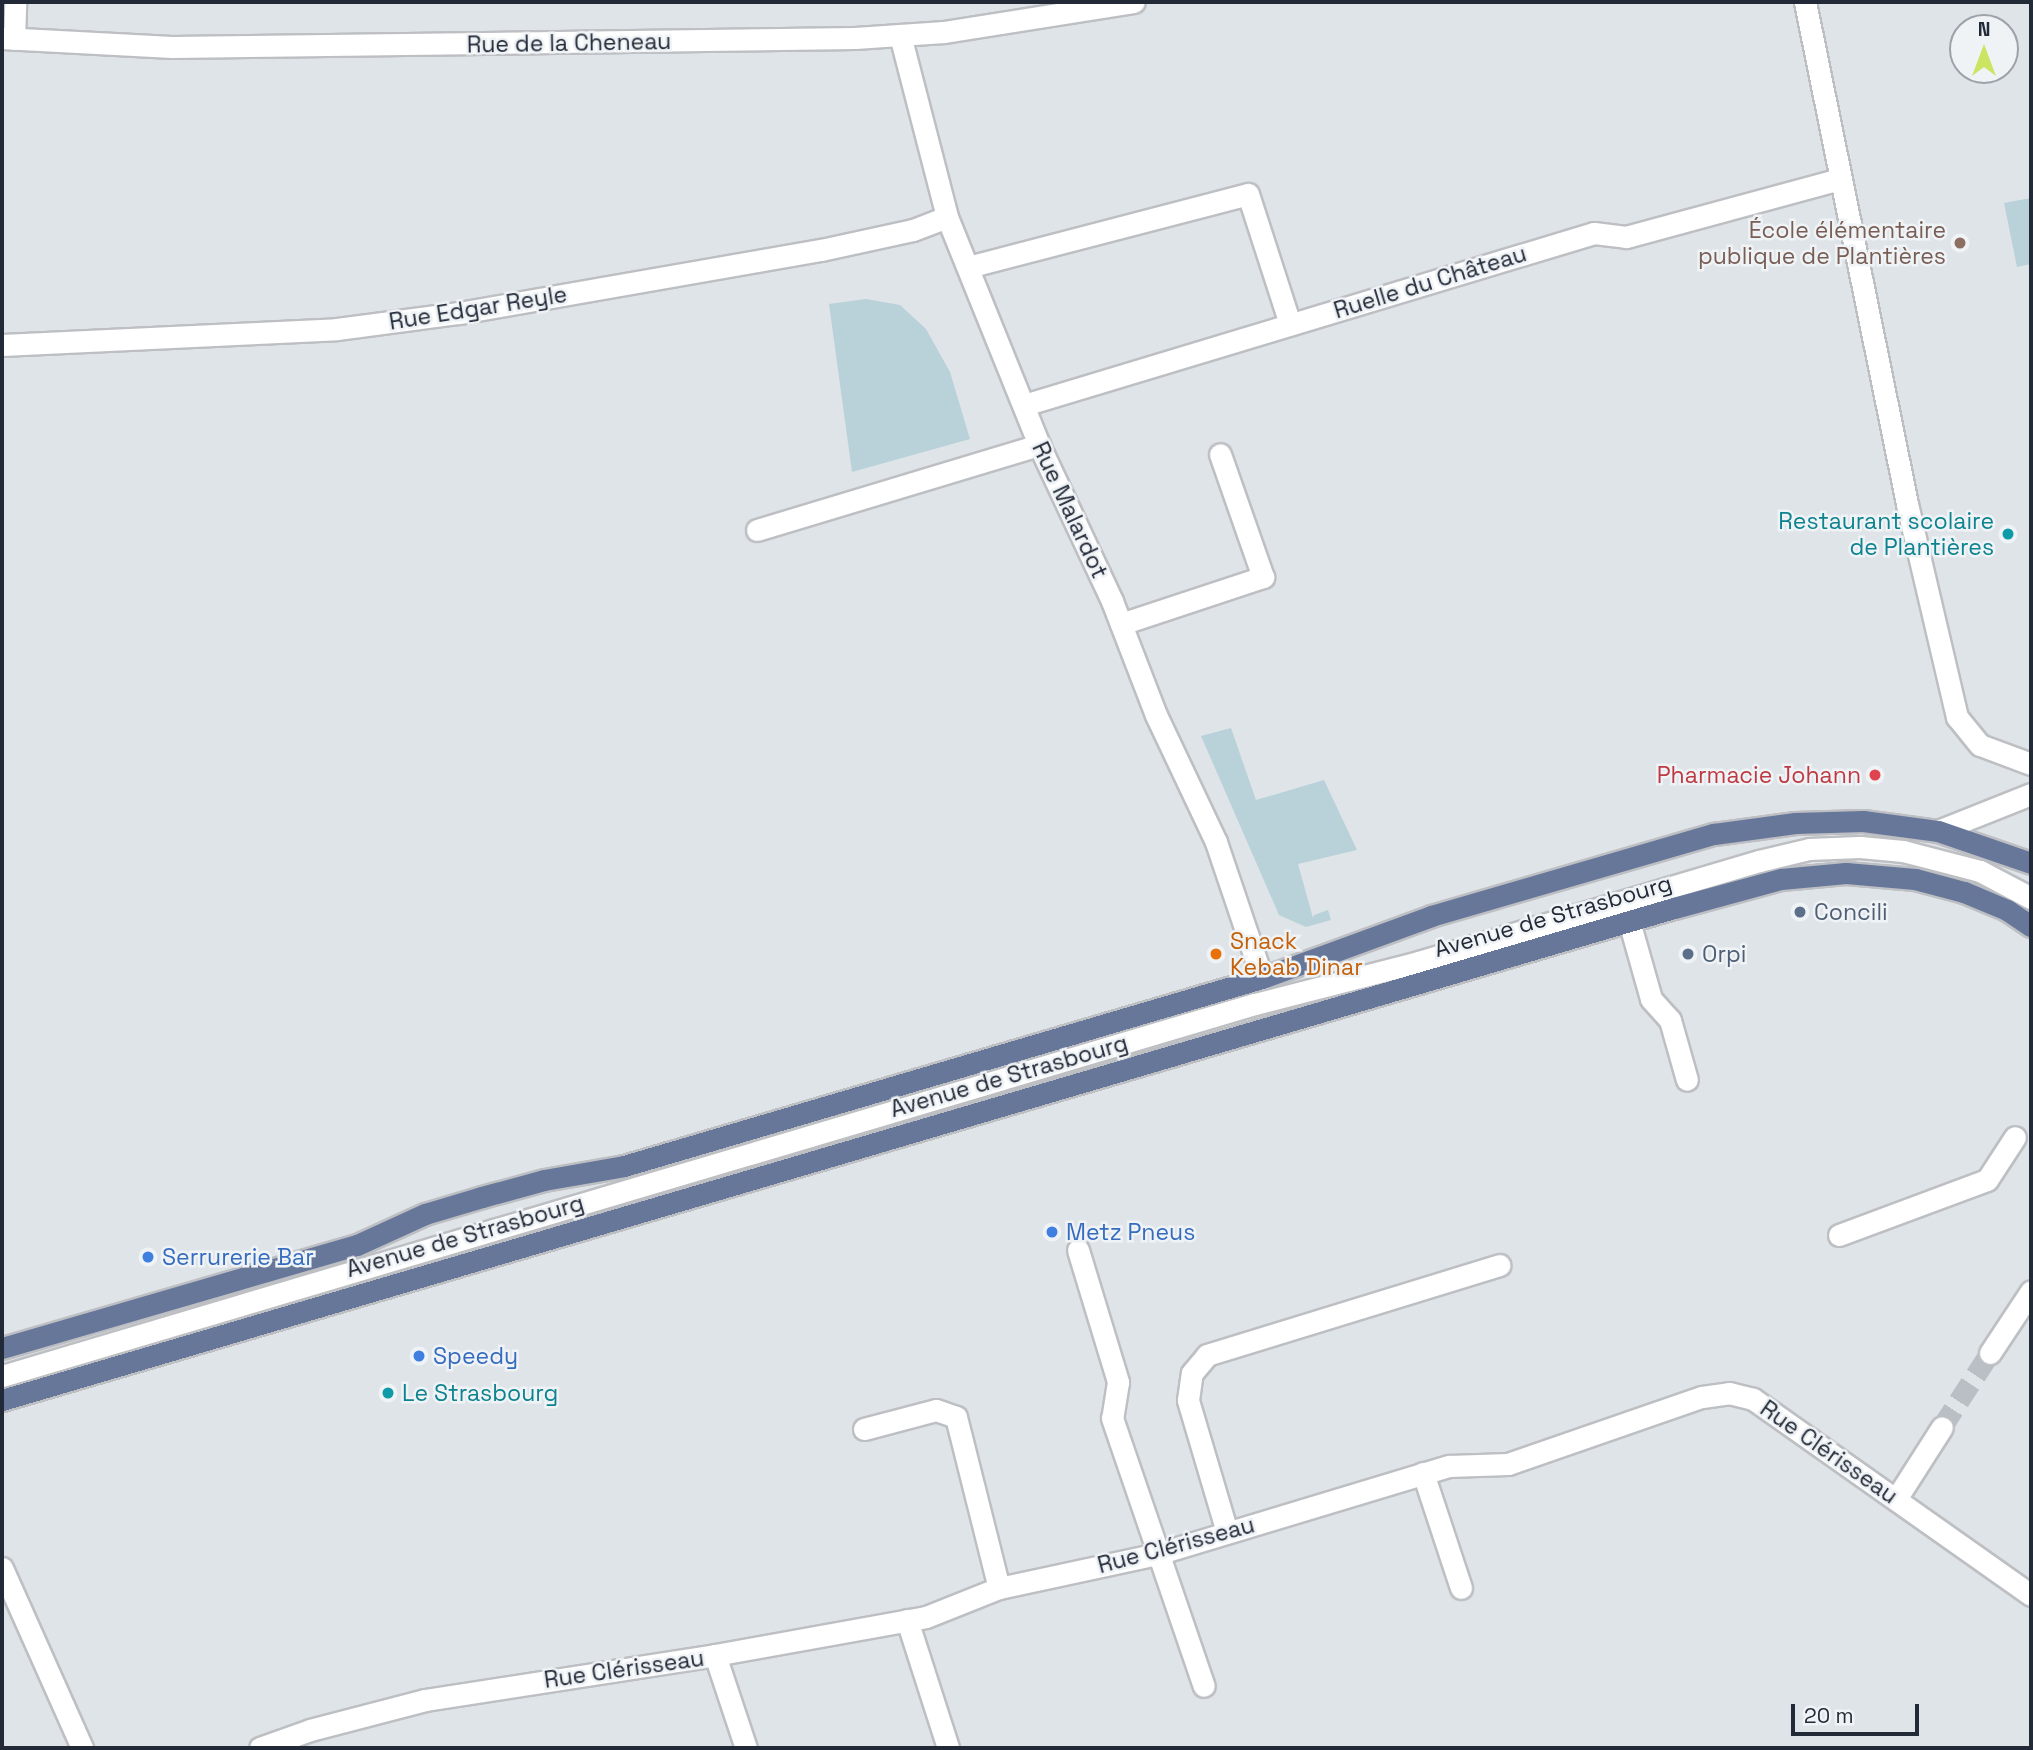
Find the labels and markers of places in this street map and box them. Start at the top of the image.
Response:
place label: École élémentaire publique de Plantières [1698,216,1946,270]
marker: École élémentaire publique de Plantières [1952,235,1968,251]
place label: Restaurant scolaire de Plantières [1778,507,1994,561]
marker: Restaurant scolaire de Plantières [2000,526,2016,542]
place label: Pharmacie Johann [1657,761,1861,789]
marker: Pharmacie Johann [1867,767,1883,783]
place label: Concili [1814,898,1888,926]
marker: Concili [1792,904,1808,920]
place label: Snack Kebab Dinar [1230,927,1363,981]
place label: Orpi [1702,940,1747,968]
marker: Snack Kebab Dinar [1208,946,1224,962]
marker: Orpi [1680,946,1696,962]
place label: Metz Pneus [1066,1218,1195,1246]
marker: Metz Pneus [1044,1224,1060,1240]
place label: Serrurerie Bar [162,1243,314,1271]
marker: Serrurerie Bar [140,1249,156,1265]
place label: Speedy [433,1342,518,1370]
marker: Speedy [411,1348,427,1364]
place label: Le Strasbourg [402,1379,558,1407]
marker: Le Strasbourg [380,1385,396,1401]

